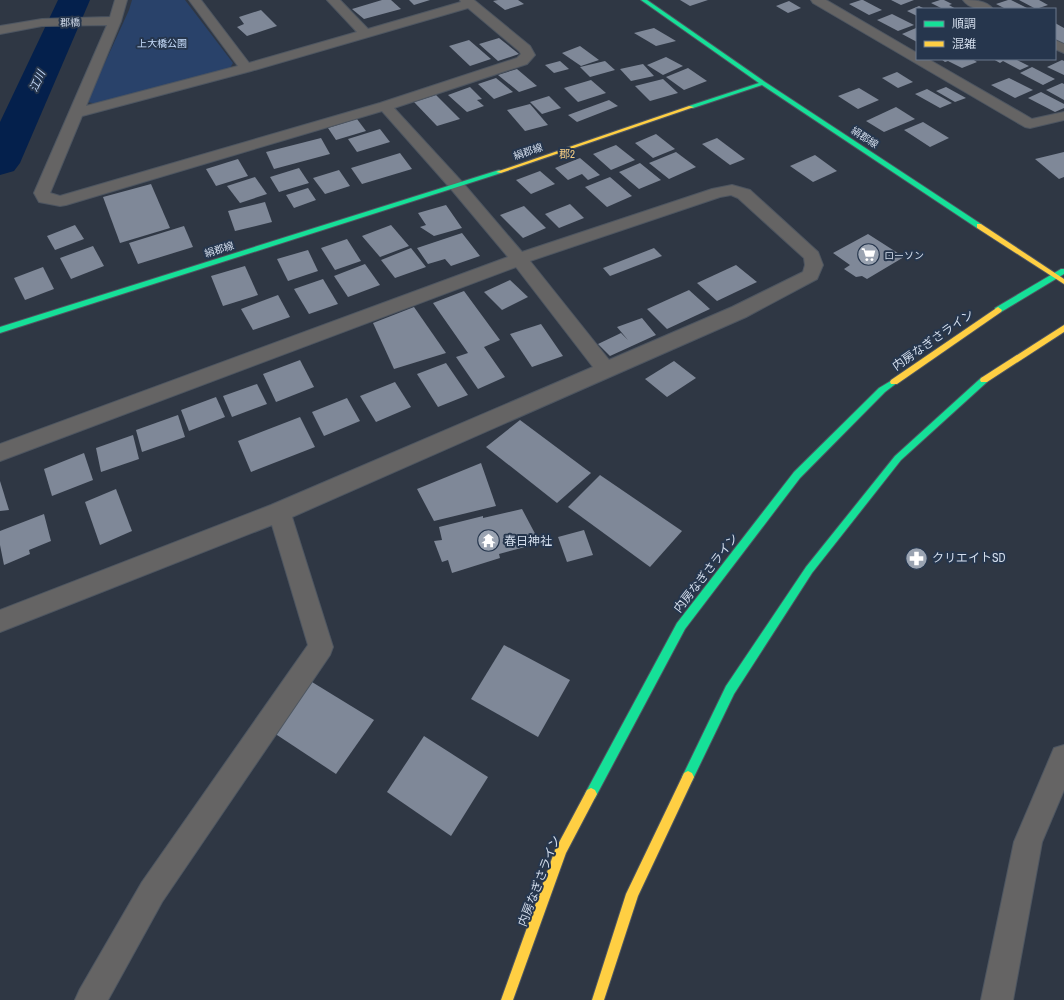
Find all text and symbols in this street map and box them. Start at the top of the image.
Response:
legend [916,8,1056,60]
street label: 郡橋 [60,16,80,29]
text: 順調 [952,16,976,32]
text: 混雑 [952,36,976,52]
park label: 上大橋公園 [137,37,187,50]
water label: 江川 [26,67,48,94]
street label: 絹郡線 [849,124,881,151]
street label: 絹郡線 [512,140,544,163]
district label: 郡2 [559,147,575,161]
street label: 絹郡線 [203,239,235,260]
supermarket icon: ローソン [855,242,881,268]
place label: ローソン [884,249,924,262]
street label: 内房なぎさライン [889,306,977,374]
temple icon: 春日神社 [476,528,502,554]
street label: 内房なぎさライン [670,530,742,616]
place label: 春日神社 [504,533,552,549]
pharmacy icon: クリエイトSD [904,545,930,571]
place label: クリエイトSD [932,550,1006,566]
street label: 内房なぎさライン [514,833,564,929]

